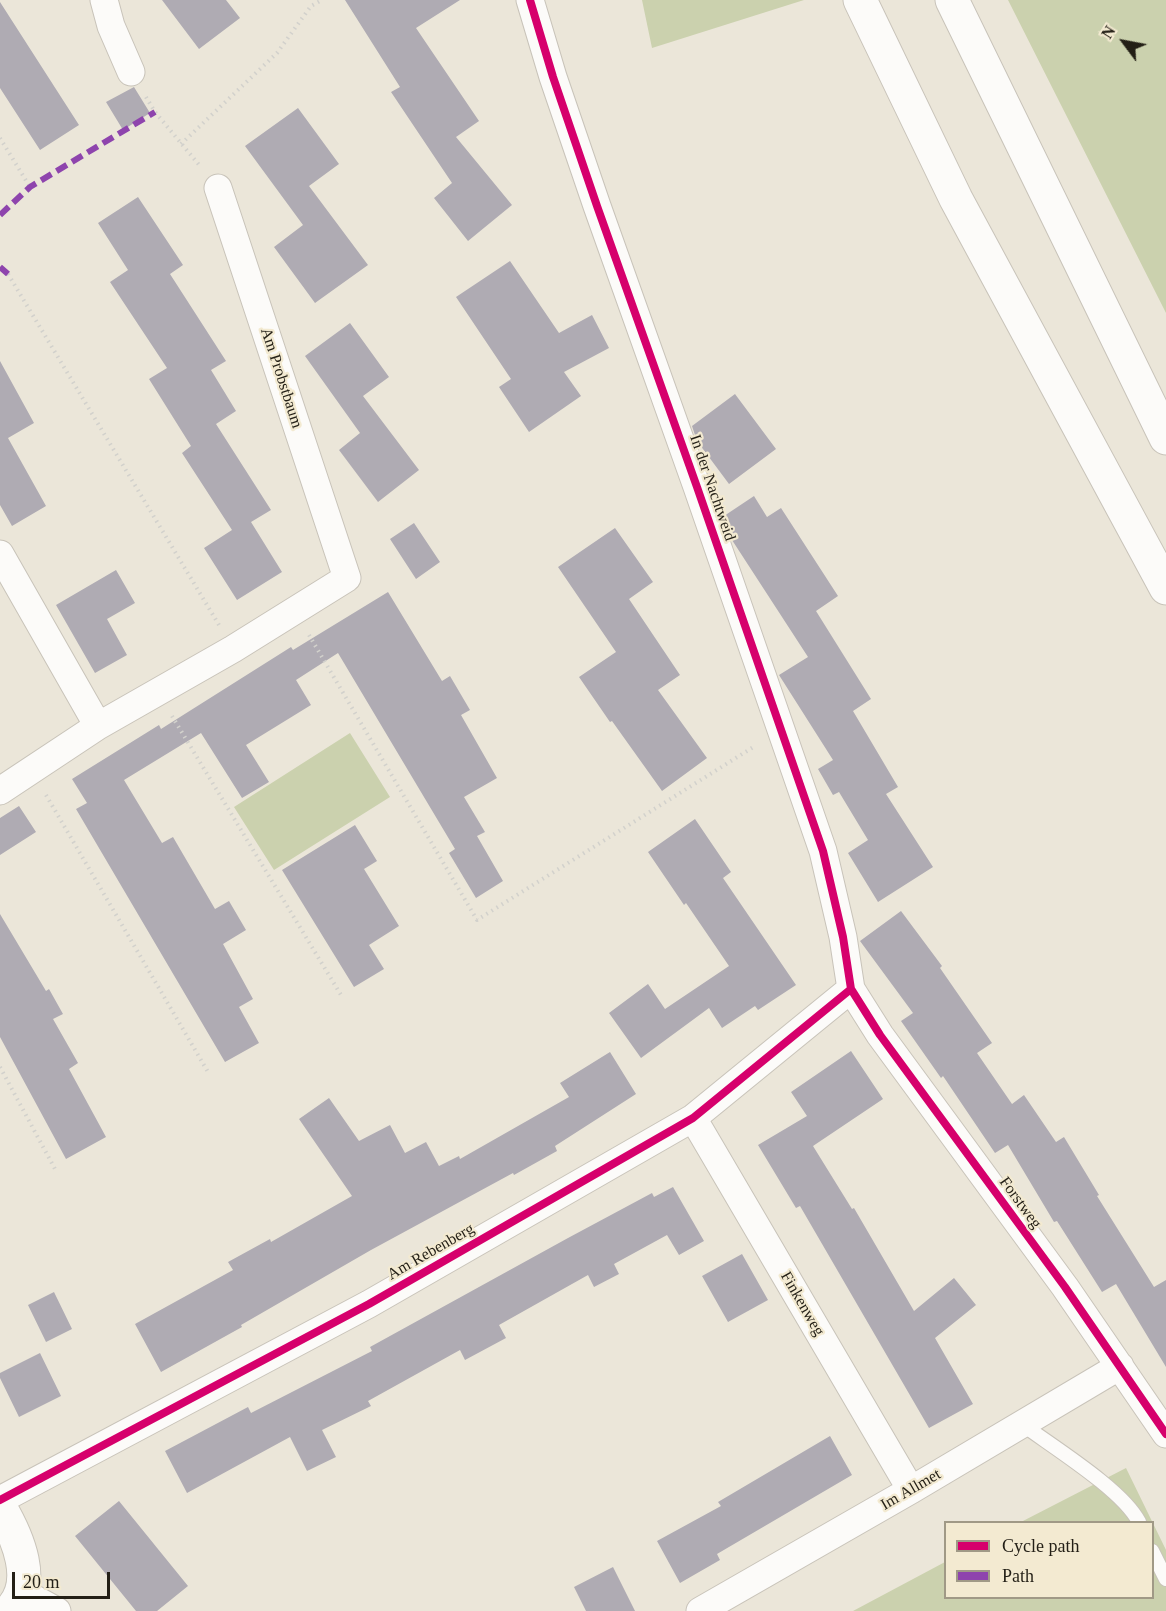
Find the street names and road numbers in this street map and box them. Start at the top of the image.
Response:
street label: Am Probstbaum [256,325,306,431]
street label: In der Nachtweid [685,432,739,544]
street label: Forstweg [995,1173,1045,1233]
street label: Am Rebenberg [384,1219,478,1285]
street label: Finkenweg [776,1268,828,1340]
street label: Im Allmet [878,1465,944,1515]

